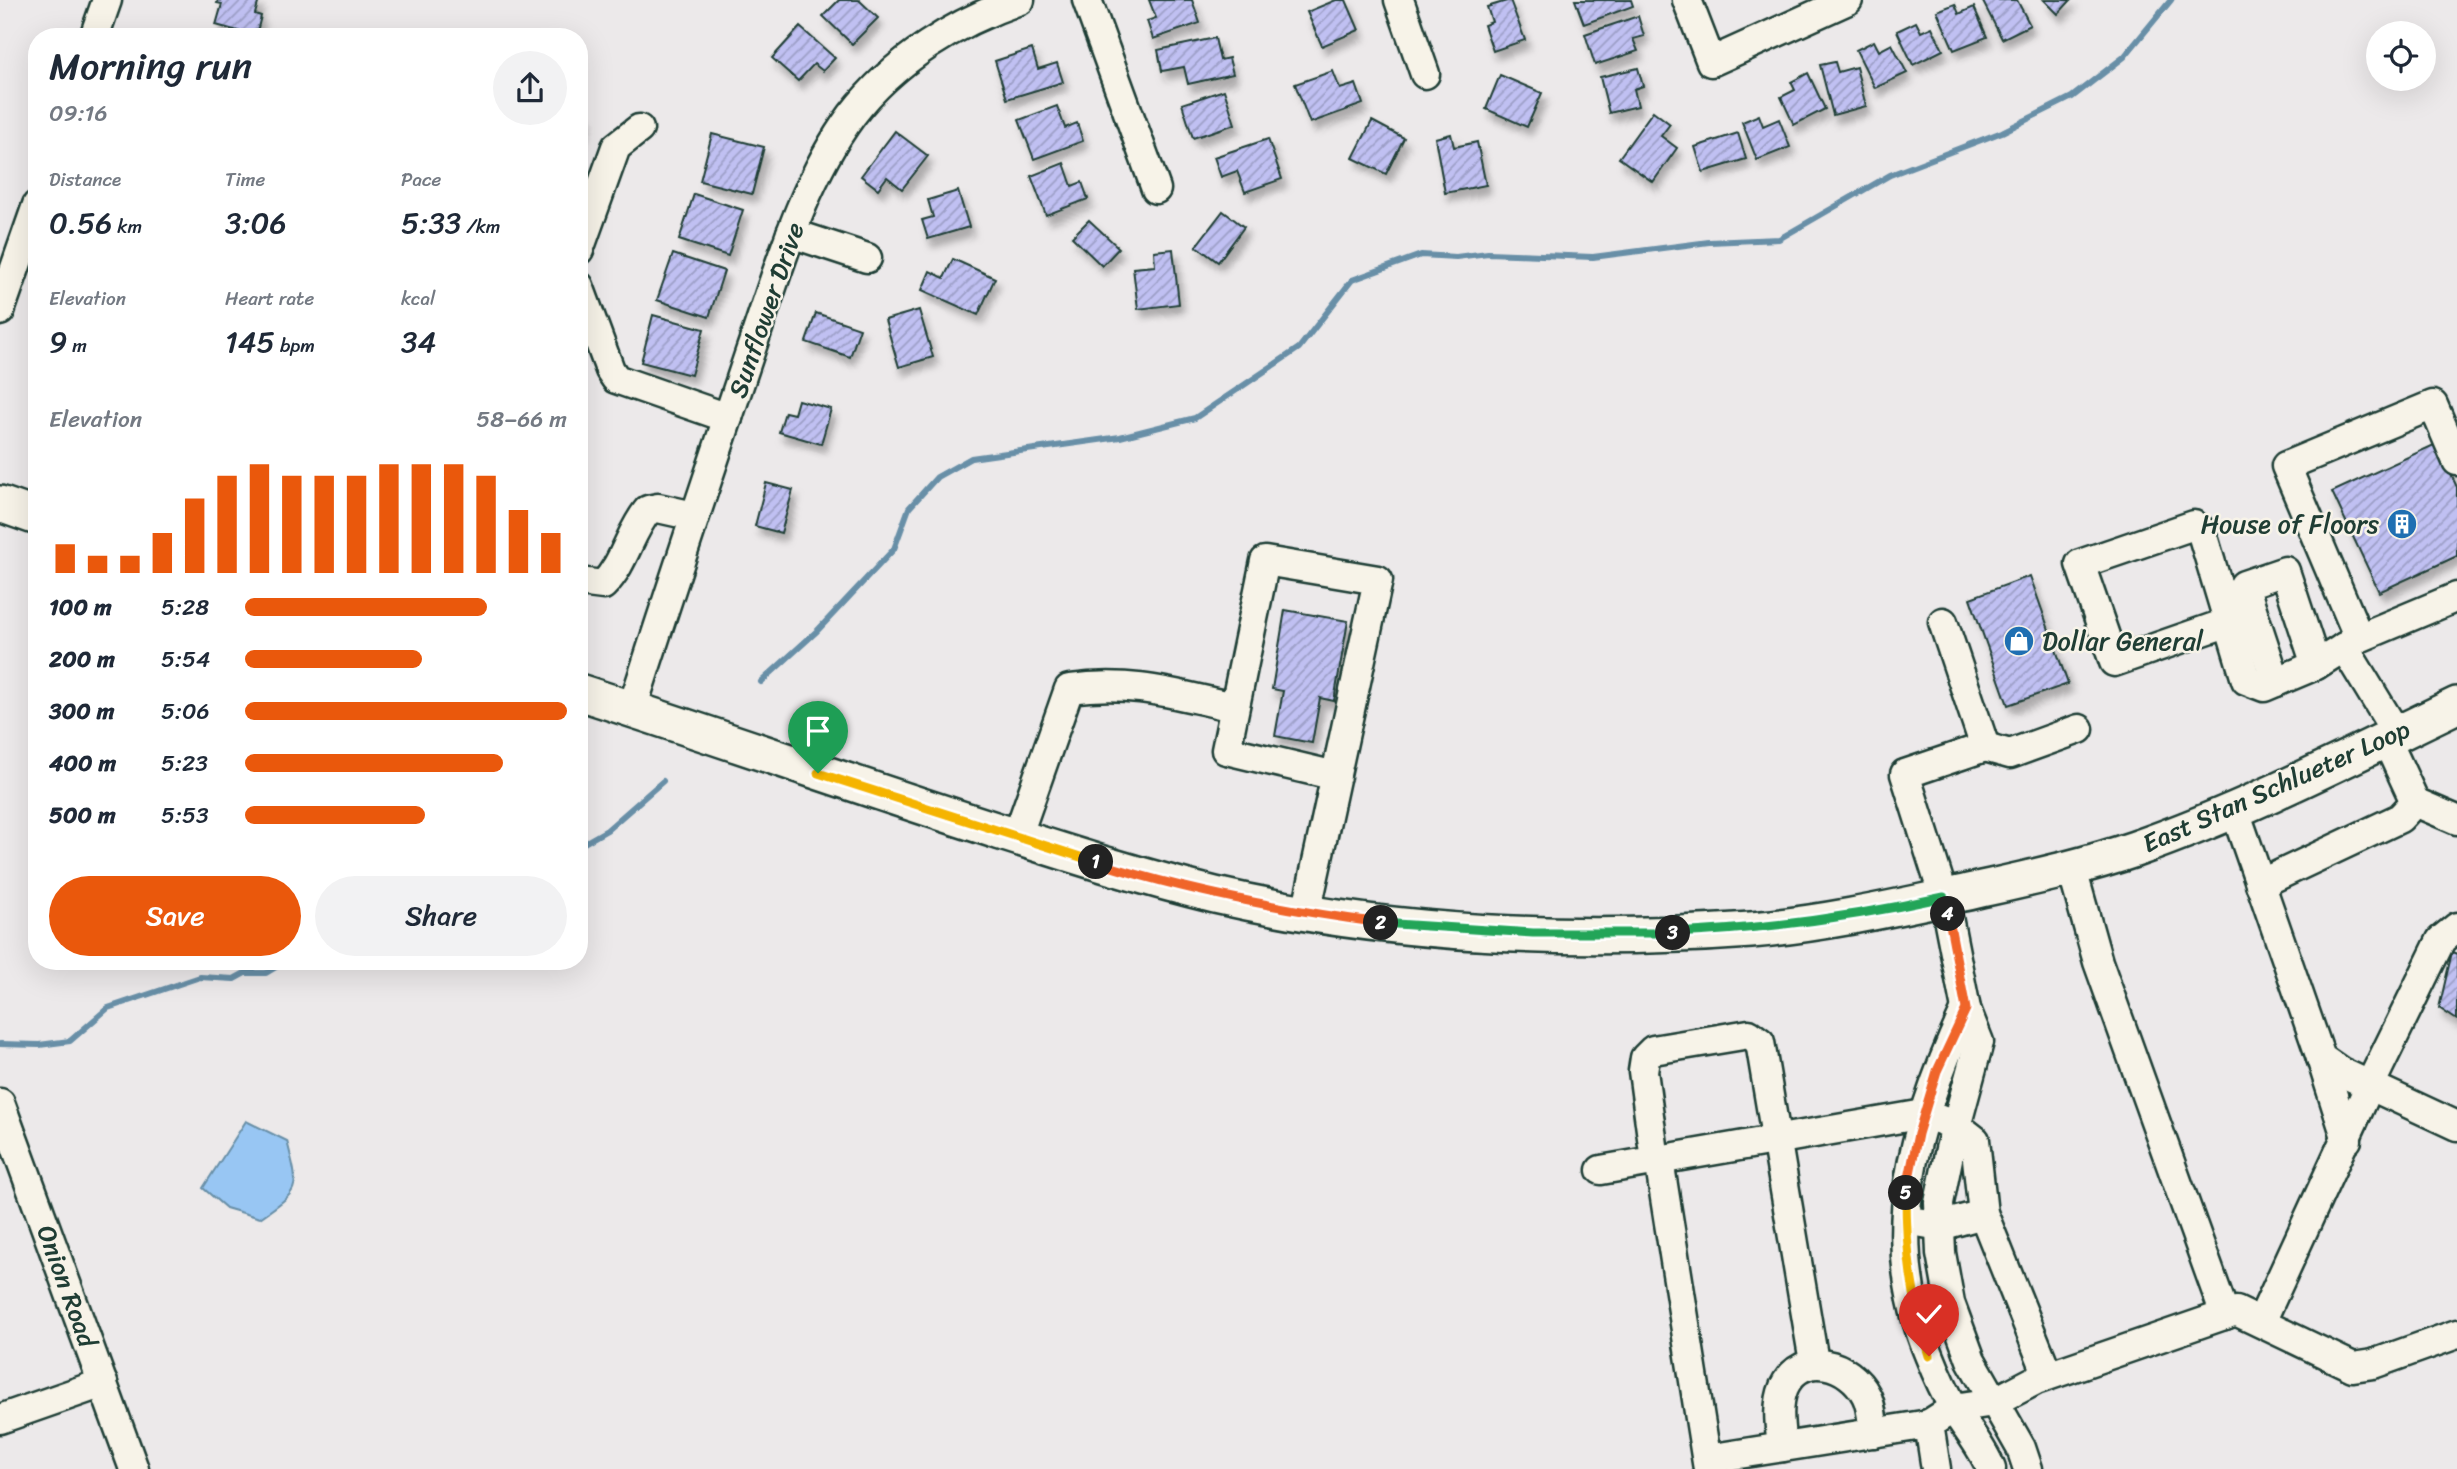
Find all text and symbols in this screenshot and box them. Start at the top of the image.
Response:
map controls [2366,21,2436,91]
button: locate [2366,21,2436,91]
text: Morning run [49,33,252,100]
button: share [493,51,567,125]
text: 09:16 [49,93,108,134]
text: Distance [49,163,121,196]
text: Time [225,163,265,196]
text: Pace [401,163,441,196]
text: 0.56 [49,196,112,250]
text: 3:06 [225,196,287,250]
text: 5:33 [401,196,461,250]
text: km [112,210,142,243]
text: /km [461,210,500,243]
street label: Sunflower Drive [714,216,818,404]
text: Elevation [49,282,126,315]
text: Heart rate [225,282,314,315]
text: kcal [401,282,436,315]
text: 9 [49,315,67,369]
text: 145 [225,315,275,369]
text: 34 [401,315,436,369]
text: m [67,329,87,362]
text: bpm [275,329,315,362]
text: Elevation [49,399,142,440]
text: 58–66 m [476,399,567,440]
place label: House of Floors [2201,501,2379,547]
building icon: House of Floors [2385,507,2419,541]
text: 100 m [49,587,112,628]
text: 5:28 [161,587,209,628]
place label: Dollar General [2042,618,2204,664]
shop icon: Dollar General [2002,624,2036,658]
text: 200 m [49,639,115,680]
text: 5:54 [161,639,210,680]
text: 300 m [49,691,114,732]
text: 5:06 [161,691,210,732]
pin [788,701,848,773]
street label: East Stan Schlueter Loop [2134,706,2418,866]
icon: arrive [799,712,837,750]
text: 400 m [49,743,116,784]
text: 5:23 [161,743,208,784]
text: 500 m [49,795,116,836]
text: 5:53 [161,795,209,836]
pin: 1 [1078,844,1114,880]
text: 1 [1091,845,1100,878]
button: Save [49,876,301,956]
button: Share [315,876,567,956]
pin: 4 [1930,897,1966,932]
text: 4 [1942,897,1953,930]
pin: 2 [1364,906,1398,940]
text: 2 [1375,906,1386,939]
pin: 3 [1656,916,1690,950]
text: 3 [1667,916,1678,949]
pin: 5 [1888,1176,1924,1210]
text: 5 [1900,1176,1911,1209]
street label: Onion Road [24,1218,111,1356]
pin [1899,1284,1959,1356]
icon: check [1910,1295,1948,1333]

